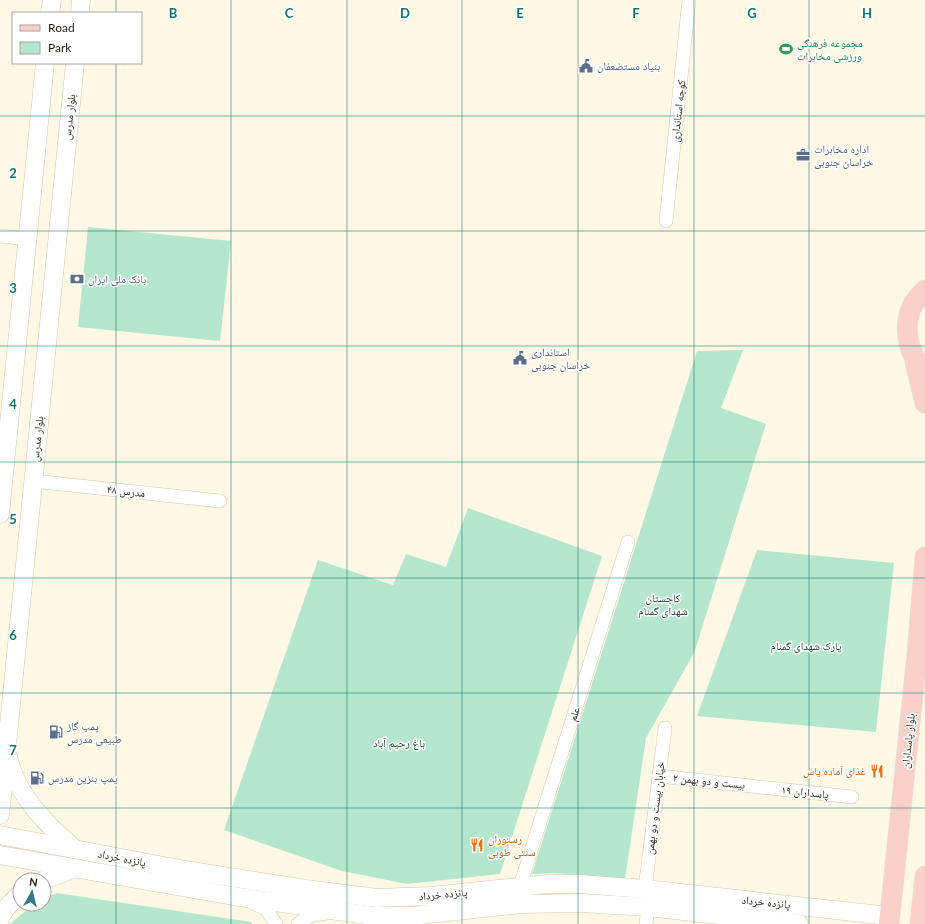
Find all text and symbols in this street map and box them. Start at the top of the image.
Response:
text: B [169,5,178,21]
text: C [285,5,294,21]
text: D [400,5,410,21]
text: E [516,5,524,21]
text: F [632,5,640,21]
text: G [747,5,757,21]
text: H [862,5,872,21]
legend [12,12,142,64]
text: Road [48,20,75,35]
place label: مجموعه فرهنگی ورزشی مخابرات [797,36,863,63]
text: Park [48,40,72,55]
sports icon: مجموعه فرهنگی ورزشی مخابرات [778,41,794,57]
public building icon: بنیاد مستضعفان [578,58,594,74]
place label: بنیاد مستضعفان [597,59,660,73]
street label: کوچه استانداری [668,79,688,143]
street label: بلوار مدرس [60,93,78,141]
place label: اداره مخابرات خراسان جنوبی [814,142,873,169]
office icon: اداره مخابرات خراسان جنوبی [795,147,811,163]
text: 2 [9,165,17,181]
bank icon: بانک ملی ایران [69,271,85,287]
place label: بانک ملی ایران [88,272,146,286]
text: 3 [9,280,17,296]
place label: استانداری خراسان جنوبی [531,345,590,372]
public building icon: استانداری خراسان جنوبی [512,350,528,366]
text: 4 [9,396,17,412]
street label: بلوار مدرس [28,415,46,463]
street label: مدرس ۴۸ [106,482,146,500]
text: 5 [9,511,17,527]
park label: کاجستان شهدای گمنام [638,591,688,618]
text: 6 [9,627,17,643]
park label: پارک شهدای گمنام [771,639,842,653]
street label: علم [565,705,584,723]
street label: بلوار پاسداران [898,713,918,769]
place label: پمپ گاز طبیعی مدرس [66,719,122,746]
fuel station icon: پمپ گاز طبیعی مدرس [48,724,64,740]
park label: باغ رحیم آباد [373,736,425,751]
text: 7 [9,742,17,758]
street label: خیابان بیست و دو بهمن [642,761,668,855]
restaurant icon: غذای آماده یاس [869,763,885,779]
place label: غذای آماده یاس [803,764,866,778]
fuel station icon: پمپ بنزین مدرس [29,770,45,786]
street label: بیست و دو بهمن ۲ [672,770,746,792]
place label: پمپ بنزین مدرس [48,771,118,785]
street label: پاسداران ۱۹ [781,783,830,802]
place label: رستوران سنتی طوبی [488,832,536,859]
restaurant icon: رستوران سنتی طوبی [469,837,485,853]
street label: پانزده خرداد [97,846,148,870]
north arrow [12,872,52,912]
text: N [28,875,39,889]
street label: پانزده خرداد [418,885,468,903]
street label: پانزده خرداد [741,892,791,912]

